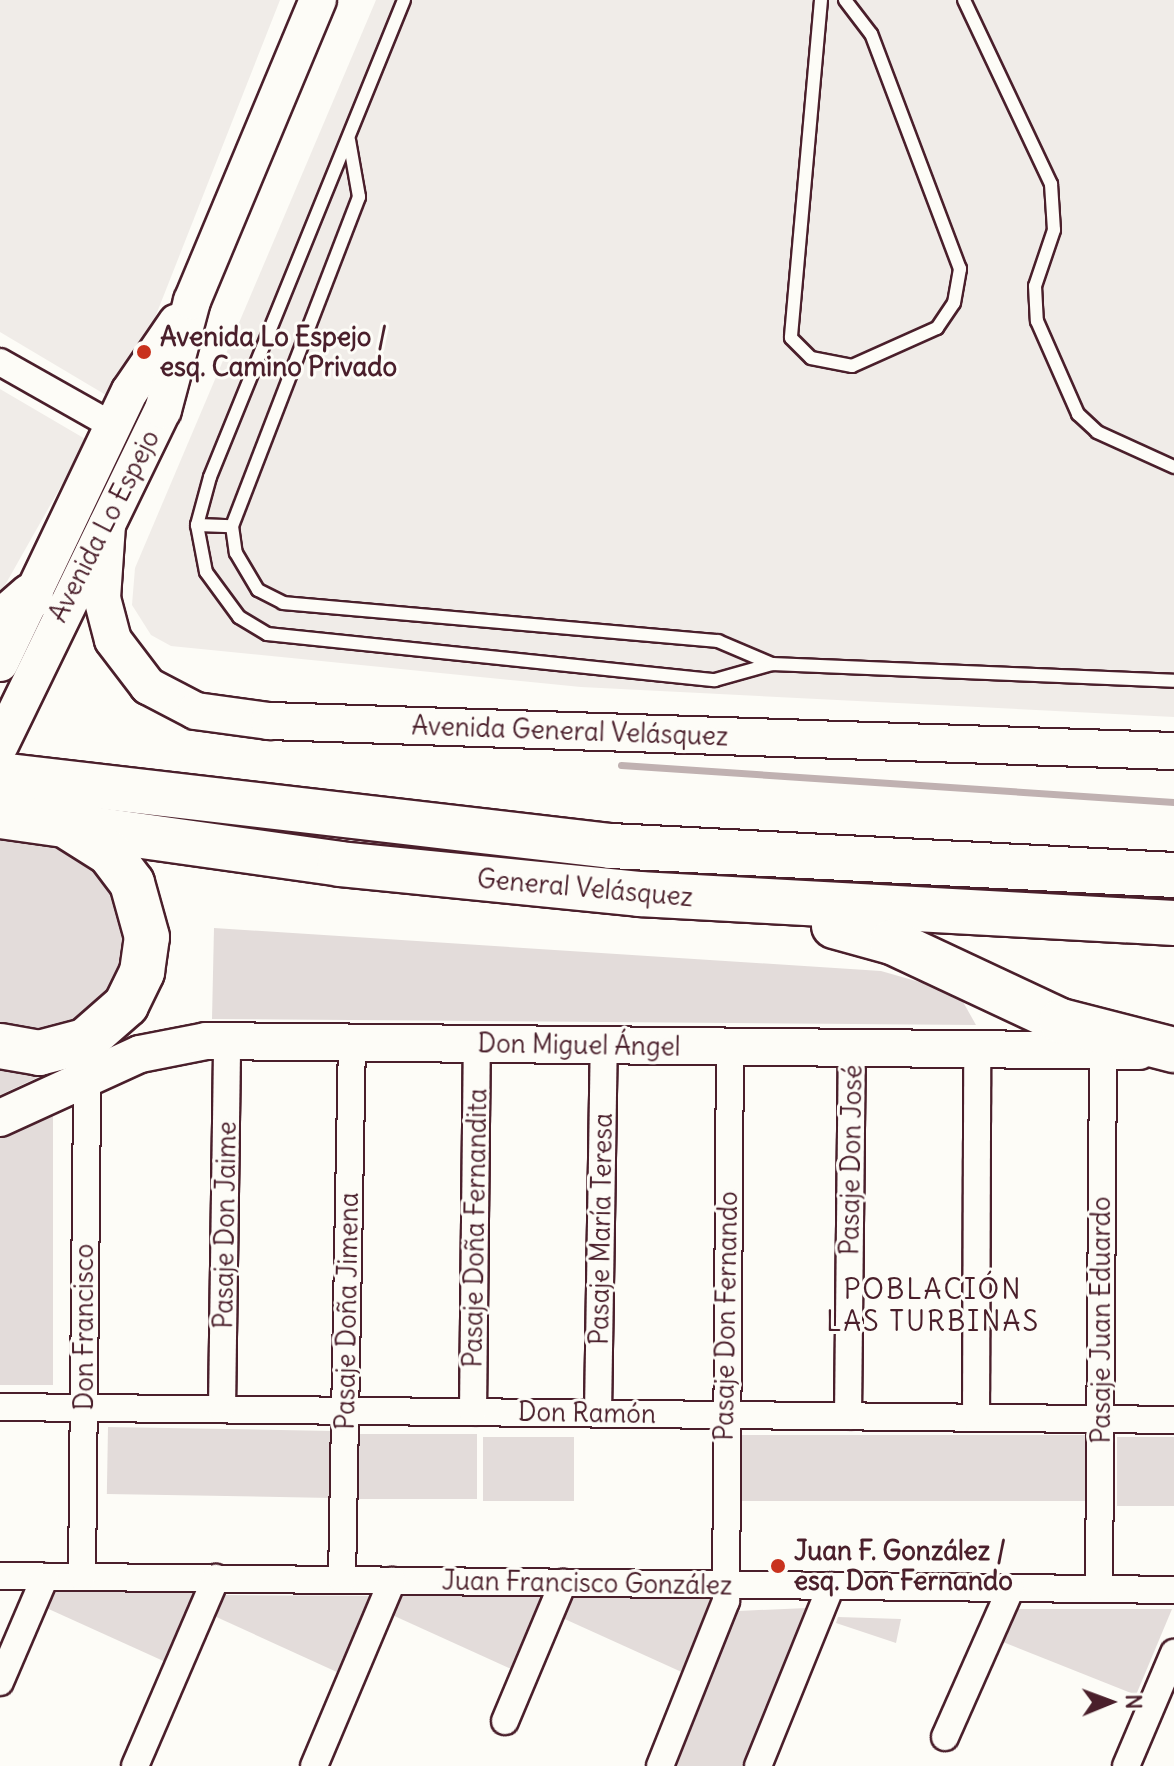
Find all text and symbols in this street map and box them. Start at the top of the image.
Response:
place label: Avenida Lo Espejo / esq. Camino Privado [160,321,397,382]
marker: Avenida Lo Espejo / esq. Camino Privado [135,343,153,361]
street label: Avenida Lo Espejo [42,425,166,627]
street label: Avenida General Velásquez [411,710,729,752]
street label: General Velásquez [476,863,694,913]
street label: Don Miguel Ángel [477,1028,681,1062]
street label: Pasaje Don José [834,1065,868,1255]
street label: Pasaje Doña Fernandita [457,1088,493,1368]
street label: Pasaje María Teresa [583,1113,619,1345]
street label: Pasaje Don Jaime [208,1121,242,1329]
street label: Pasaje Don Fernando [708,1191,744,1441]
street label: Pasaje Doña Jimena [329,1192,365,1430]
street label: Pasaje Juan Eduardo [1085,1196,1117,1444]
street label: Don Francisco [68,1244,100,1410]
district label: POBLACIÓN LAS TURBINAS [826,1272,1040,1338]
street label: Don Ramón [518,1396,656,1430]
place label: Juan F. González / esq. Don Fernando [794,1535,1013,1596]
marker: Juan F. González / esq. Don Fernando [769,1557,787,1575]
street label: Juan Francisco González [441,1565,733,1601]
north arrow [1070,1662,1150,1742]
text: N [1120,1694,1148,1709]

